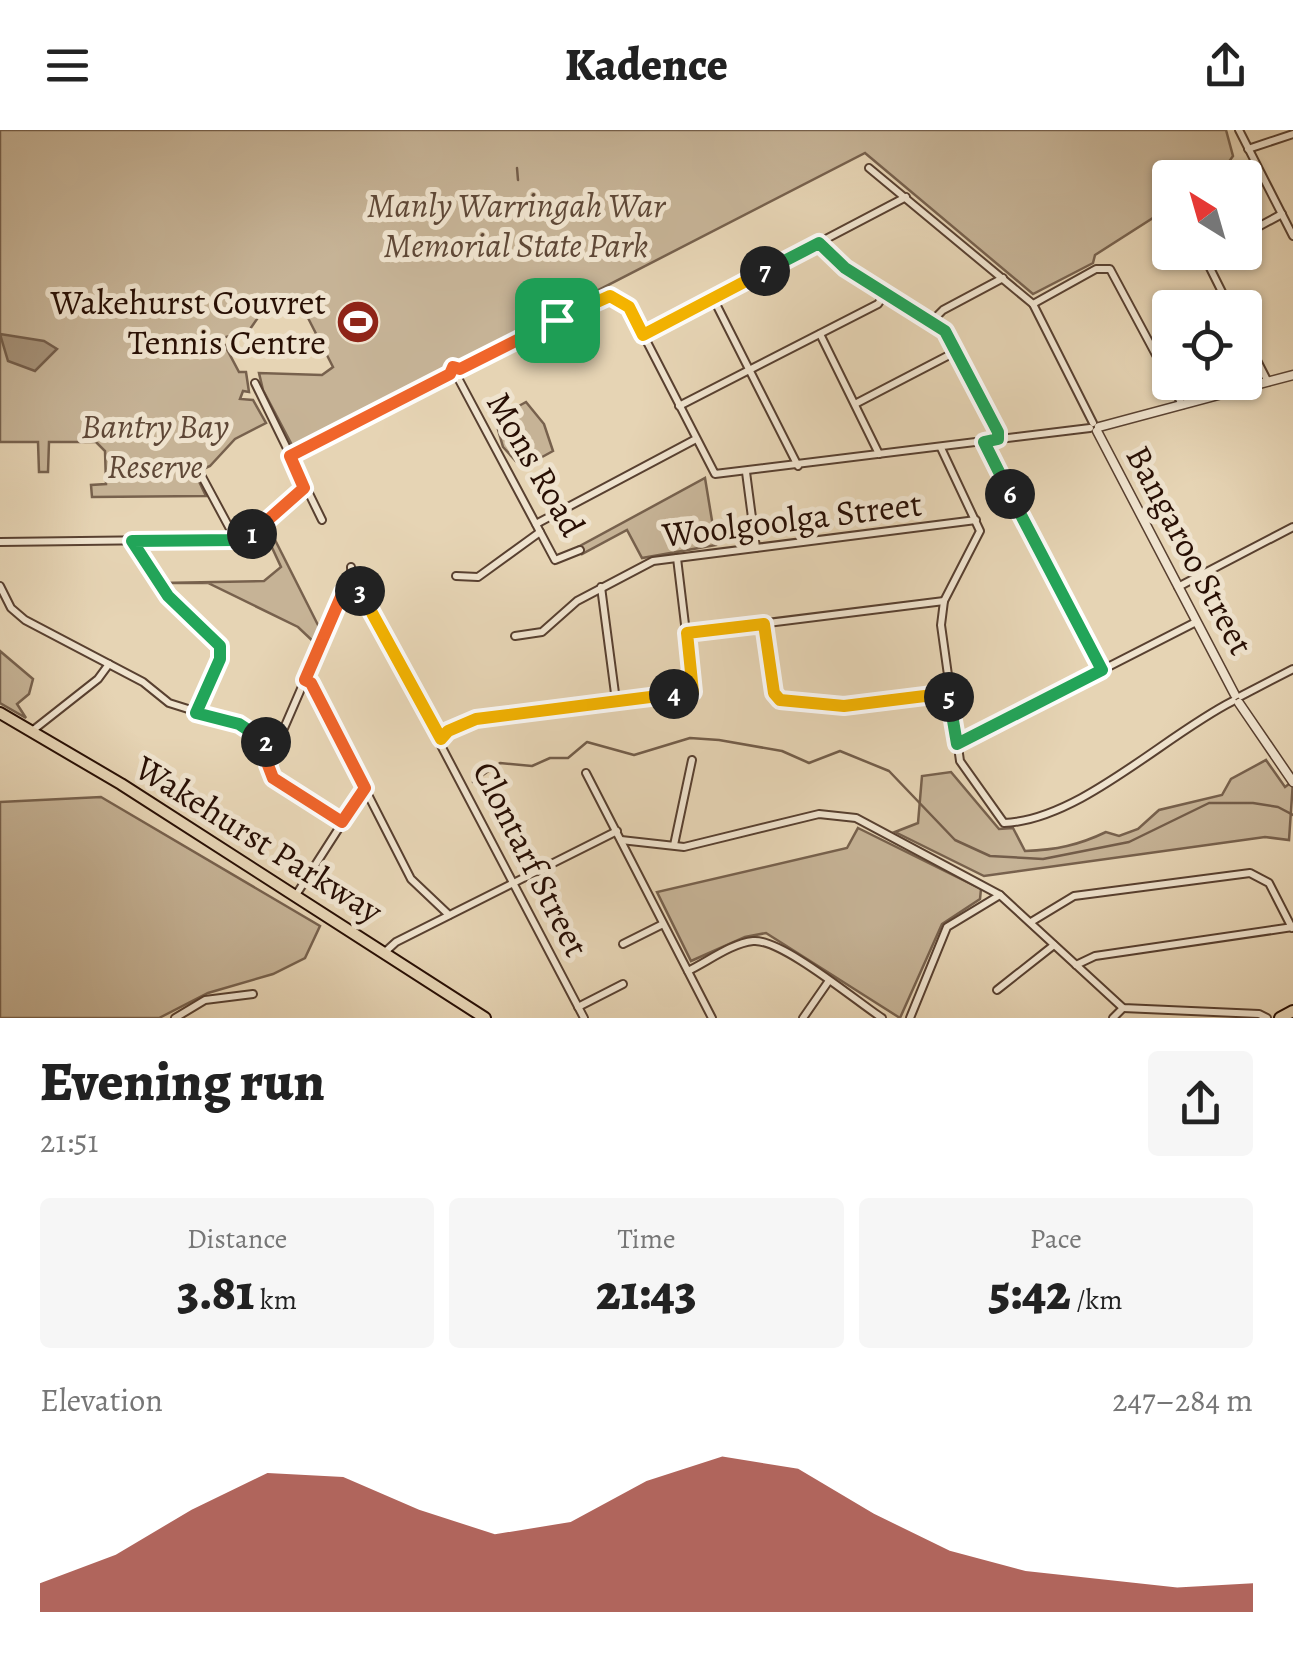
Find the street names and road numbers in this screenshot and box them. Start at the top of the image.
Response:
street label: Mons Road [475,383,597,545]
street label: Bangaroo Street [1115,437,1265,663]
street label: Woolgoolga Street [659,479,924,559]
street label: Wakehurst Parkway [125,743,392,935]
street label: Clontarf Street [461,753,601,965]

